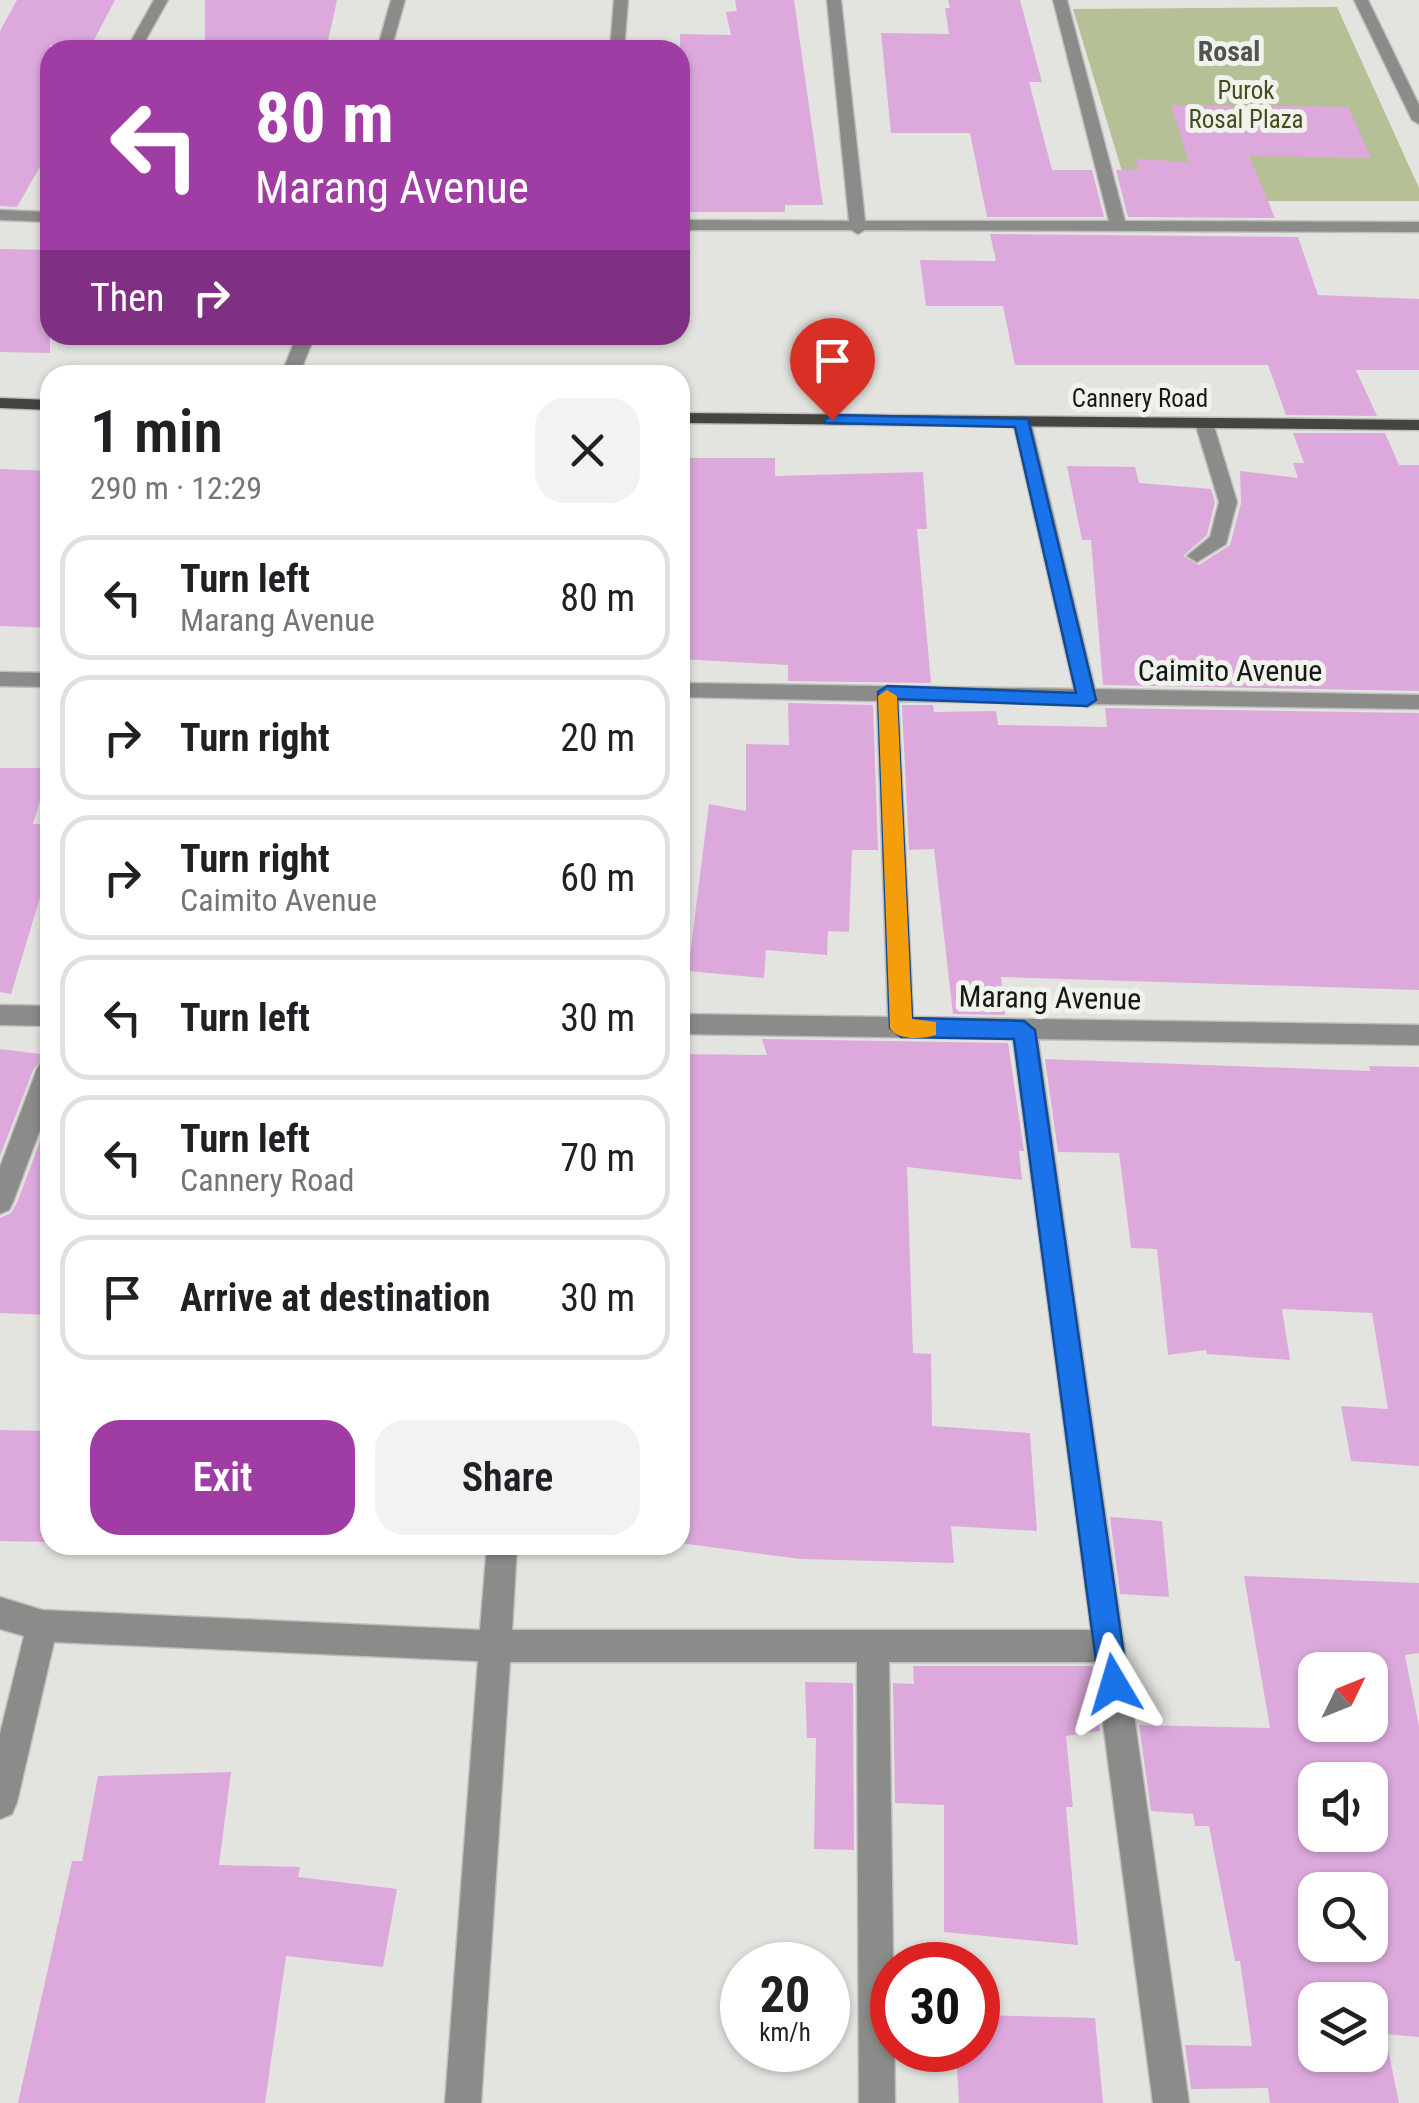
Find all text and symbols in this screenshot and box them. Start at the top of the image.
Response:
district label: Rosal [1198,35,1260,68]
park label: Purok Rosal Plaza [1188,76,1304,134]
text: 80 m [255,77,394,159]
icon: left [90,80,220,210]
text: Marang Avenue [255,161,529,214]
icon: right [184,270,239,325]
text: Then [90,276,164,320]
pin [790,318,875,421]
icon: arrive [805,333,860,388]
street label: Cannery Road [1072,384,1208,413]
text: 1 min [90,396,223,467]
button: close [535,398,640,503]
text: 290 m · 12:29 [90,469,262,507]
text: Turn left [180,557,310,601]
icon: left [95,570,150,625]
text: 80 m [560,576,635,620]
text: Marang Avenue [180,601,375,639]
street label: Caimito Avenue [1138,653,1322,688]
icon: right [95,710,150,765]
text: Turn right [180,716,330,760]
text: 20 m [560,716,635,760]
text: Turn right [180,837,330,881]
icon: right [95,850,150,905]
text: 60 m [560,856,635,900]
text: Caimito Avenue [180,881,377,919]
street label: Marang Avenue [958,978,1142,1017]
icon: left [95,990,150,1045]
text: Turn left [180,996,310,1040]
text: 30 m [560,996,635,1040]
text: Turn left [180,1117,310,1161]
icon: left [95,1130,150,1185]
text: 70 m [560,1136,635,1180]
text: Cannery Road [180,1161,354,1199]
icon: arrive [95,1270,150,1325]
text: Arrive at destination [180,1276,490,1320]
text: 30 m [560,1276,635,1320]
button: Exit [90,1420,355,1535]
button: Share [375,1420,640,1535]
position arrow [1062,1632,1166,1736]
north arrow [1298,1652,1388,1742]
map controls [1298,1652,1388,2072]
button: sound [1298,1762,1388,1852]
button: search [1298,1872,1388,1962]
speed limit sign: 30 [870,1942,1000,2072]
text: 20 [760,1966,810,2024]
button: layers [1298,1982,1388,2072]
text: km/h [759,2018,811,2047]

